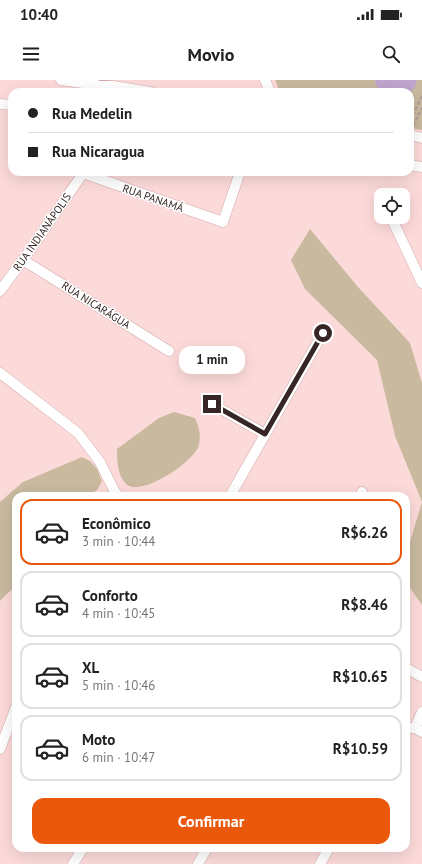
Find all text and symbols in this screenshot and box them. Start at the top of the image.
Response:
text: 10:40 [20,5,58,24]
icon: menu [20,43,42,65]
text: Movio [188,43,234,66]
icon: search [380,43,402,65]
text: Rua Medelin [52,104,132,123]
text: Rua Nicaragua [52,142,144,161]
street label: RUA PANAMÁ [121,181,186,215]
map controls [374,188,410,224]
button: locate [374,188,410,224]
street label: RUA INDIANÁPOLIS [10,190,74,274]
street label: RUA NICARÁGUA [59,278,133,332]
route start [314,324,332,342]
callout: 1 min [179,346,245,374]
text: 1 min [196,351,228,368]
route end [203,395,221,413]
icon: car [34,514,70,550]
text: Econômico [82,514,151,533]
text: R$6.26 [341,523,388,542]
text: 3 min · 10:44 [82,533,155,550]
icon: car [34,586,70,622]
text: Conforto [82,586,138,605]
text: R$8.46 [341,595,388,614]
text: 4 min · 10:45 [82,605,155,622]
icon: car [34,658,70,694]
text: XL [82,658,99,677]
text: R$10.65 [333,667,388,686]
text: 5 min · 10:46 [82,677,155,694]
icon: car [34,730,70,766]
text: Moto [82,730,115,749]
text: R$10.59 [333,739,388,758]
text: 6 min · 10:47 [82,749,155,766]
button: Confirmar [32,798,390,844]

